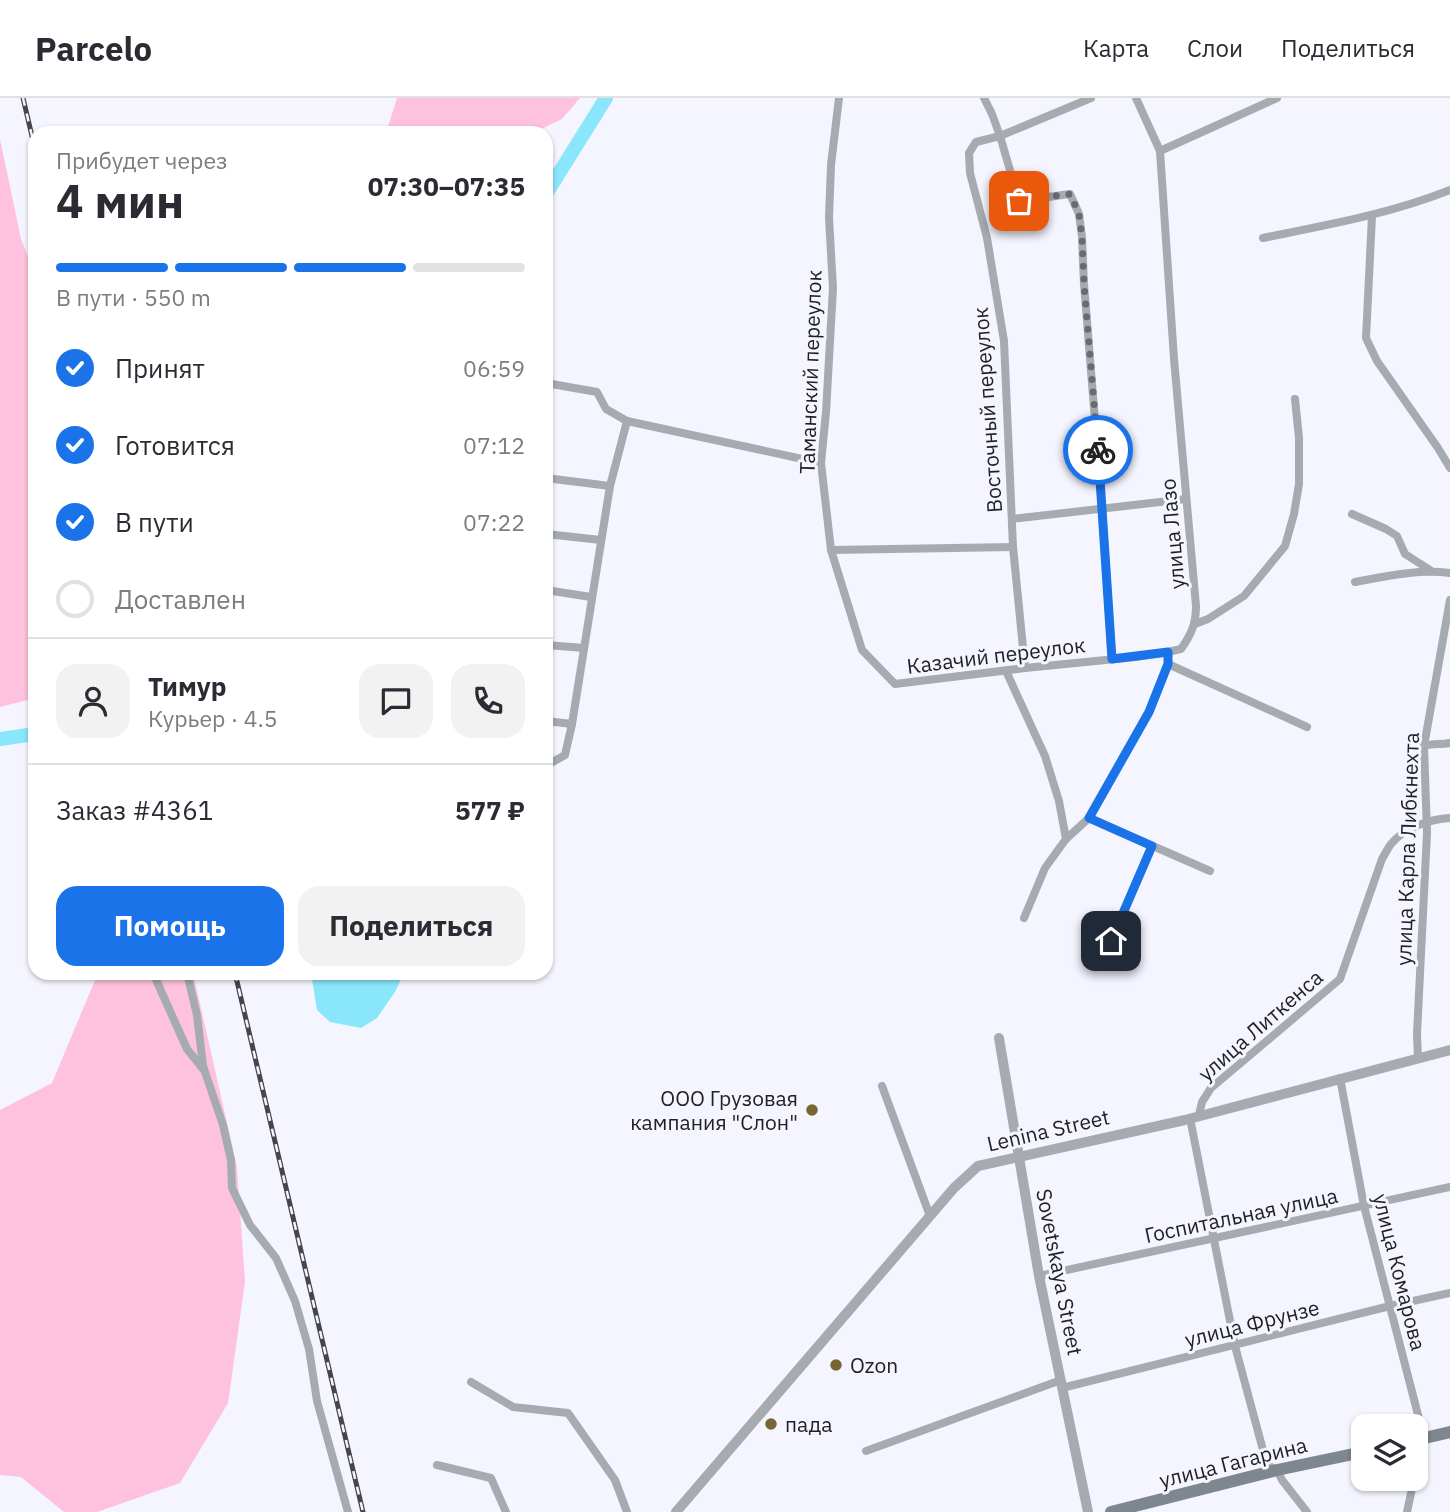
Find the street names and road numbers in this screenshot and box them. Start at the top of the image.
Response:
street label: Таманский переулок [792,269,828,475]
street label: Восточный переулок [966,306,1008,514]
street label: улица Лазо [1153,477,1191,591]
street label: Казачий переулок [905,630,1087,680]
street label: улица Карла Либкнехта [1389,732,1425,966]
street label: улица Литкенса [1192,963,1328,1087]
street label: Lenina Street [984,1102,1112,1158]
street label: Госпитальная улица [1142,1181,1340,1249]
street label: Sovetskaya Street [1030,1186,1090,1358]
street label: улица Комарова [1367,1191,1433,1353]
street label: улица Фрунзе [1182,1293,1322,1353]
street label: улица Гагарина [1156,1430,1310,1494]

